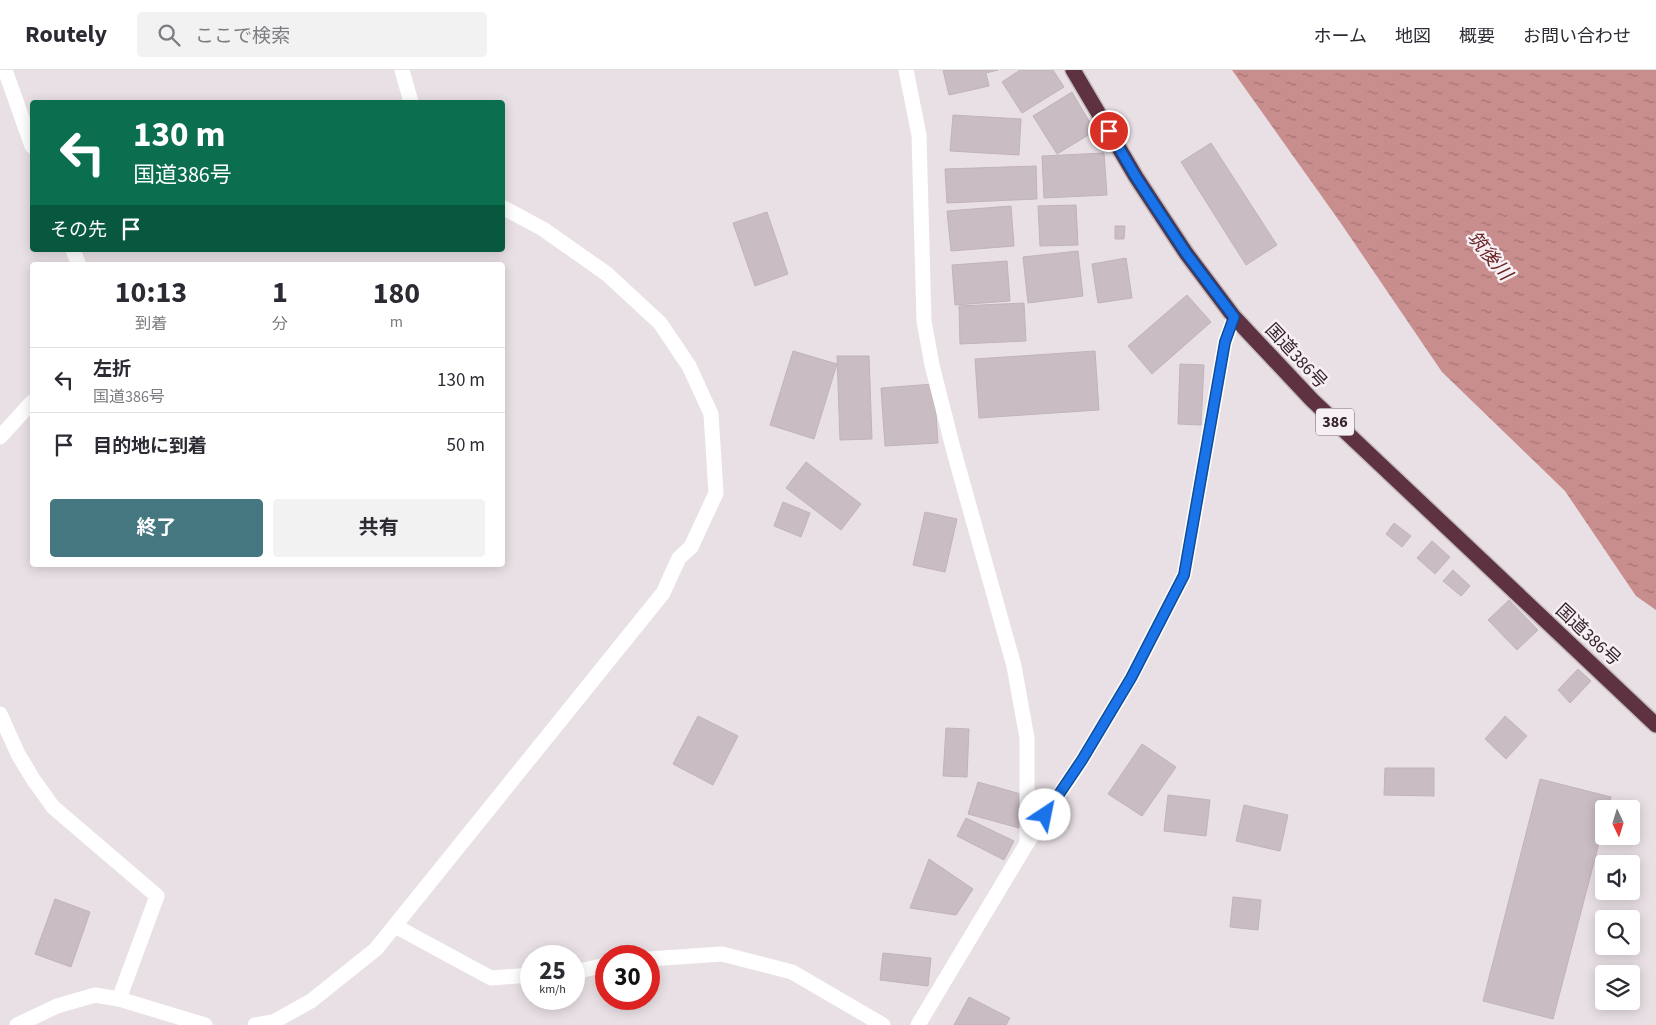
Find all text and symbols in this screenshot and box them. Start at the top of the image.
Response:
search box [137,12,487,57]
text: Routely [25,17,107,52]
icon: search [155,21,183,49]
text: ここで検索 [195,23,290,50]
text: ホーム [1314,24,1367,49]
text: 地図 [1395,24,1431,49]
text: 概要 [1459,24,1495,49]
text: お問い合わせ [1523,24,1631,49]
text: 130 m [133,110,225,160]
pin [1088,110,1130,152]
icon: arrive [1095,117,1123,145]
icon: left [50,120,115,185]
text: 国道386号 [133,159,232,191]
icon: arrive [117,215,145,243]
text: その先 [50,217,107,244]
water label: 筑後川 [1460,225,1519,288]
text: 10:13 [115,271,187,314]
text: 1 [272,271,288,314]
text: 180 [373,272,420,315]
text: m [390,311,403,333]
text: 到着 [135,313,167,335]
text: 分 [272,313,288,335]
street label: 国道386号 [1259,318,1333,394]
text: 左折 [93,356,131,383]
icon: left [50,366,78,394]
text: 130 m [437,367,485,394]
text: 国道386号 [93,386,165,408]
road number: 386 [1316,408,1354,436]
icon: arrive [50,431,78,459]
text: 50 m [447,432,485,459]
text: 目的地に到着 [93,433,207,460]
button: 終了 [50,499,263,557]
button: 共有 [273,499,485,557]
street label: 国道386号 [1550,598,1626,672]
position arrow [1018,788,1070,840]
north arrow [1595,800,1640,845]
map controls [1595,800,1640,1010]
button: sound [1595,855,1640,900]
button: search [1595,910,1640,955]
speed limit sign: 30 [595,945,660,1010]
text: 25 [539,953,566,989]
button: layers [1595,965,1640,1010]
text: km/h [539,981,566,998]

